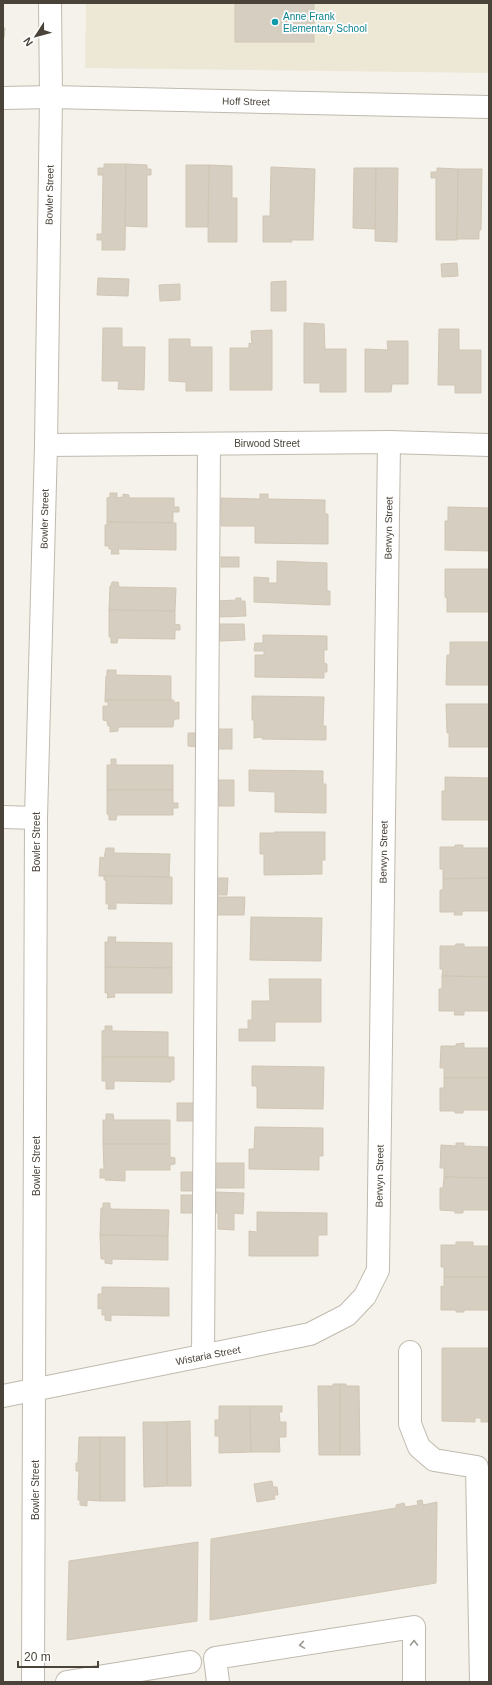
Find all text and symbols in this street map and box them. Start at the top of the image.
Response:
place label: Anne Frank Elementary School [283,11,367,34]
north arrow [16,16,56,56]
marker: Anne Frank Elementary School [270,17,280,27]
text: N [21,35,35,49]
street label: Hoff Street [222,96,270,107]
street label: Bowler Street [43,165,56,225]
street label: Birwood Street [234,438,300,449]
street label: Bowler Street [38,489,51,549]
street label: Berwyn Street [382,496,395,560]
street label: Bowler Street [31,812,42,872]
street label: Berwyn Street [377,820,390,884]
street label: Bowler Street [31,1136,42,1196]
street label: Berwyn Street [373,1144,386,1208]
street label: Wistaria Street [175,1344,242,1367]
street label: Bowler Street [30,1460,41,1520]
one-way arrow [299,1640,305,1649]
one-way arrow [410,1640,418,1646]
scale bar [18,1643,98,1669]
text: 20 m [24,1650,51,1664]

